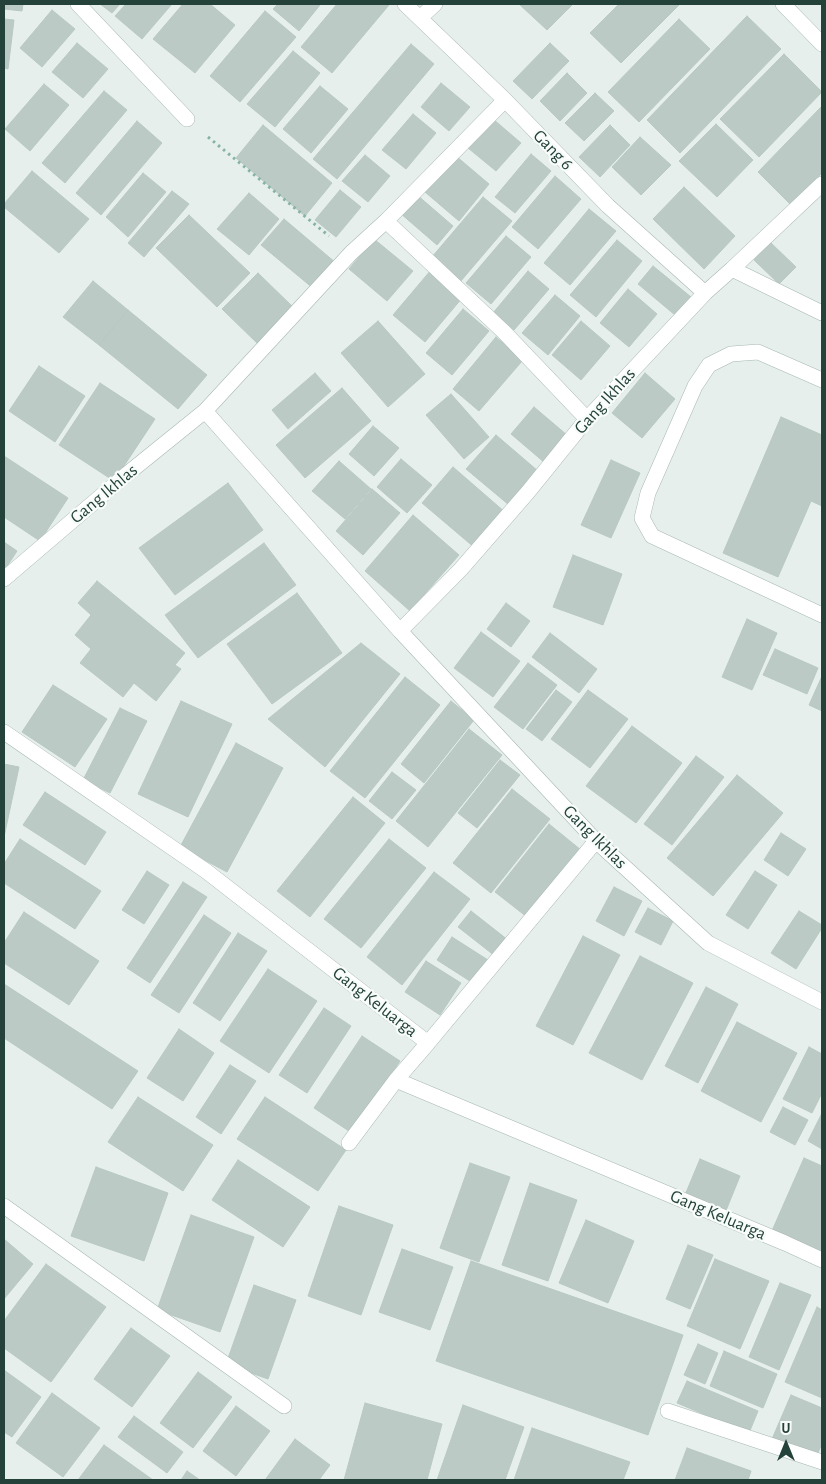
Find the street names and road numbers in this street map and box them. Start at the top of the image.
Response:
street label: Gang 6 [528,125,578,175]
street label: Gang Ikhlas [570,363,640,439]
street label: Gang Ikhlas [66,460,142,528]
street label: Gang Ikhlas [559,801,631,873]
street label: Gang Keluarga [328,962,422,1042]
street label: Gang Keluarga [667,1185,769,1245]

